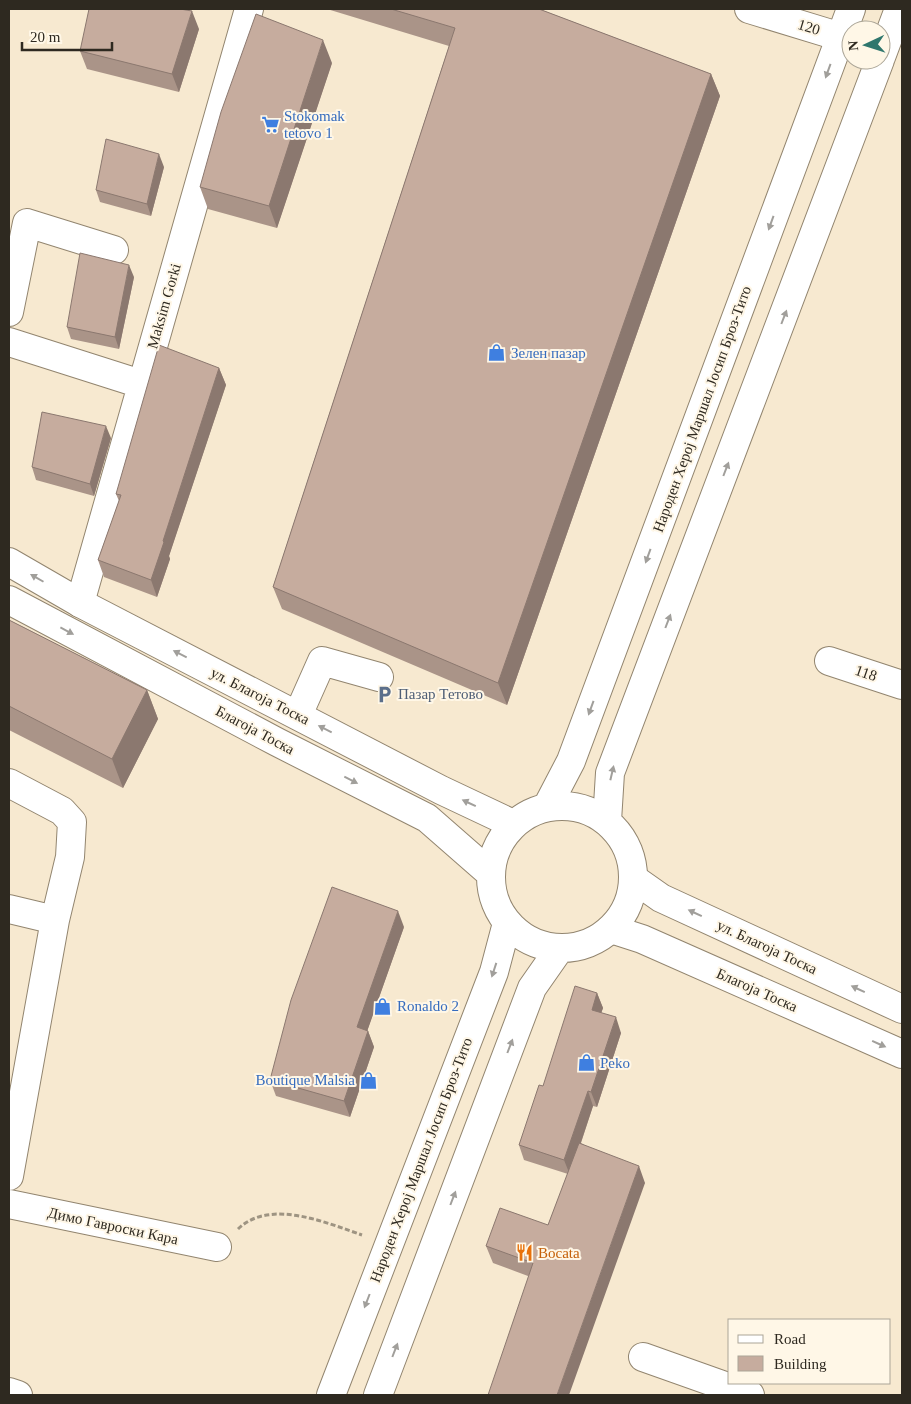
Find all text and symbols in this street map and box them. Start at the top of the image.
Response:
street label: 120 [796,16,822,38]
scale bar [22,20,112,52]
north arrow [841,20,891,70]
text: 20 m [30,29,61,45]
text: N [846,40,861,51]
one-way arrow [824,64,832,79]
place label: Stokomak tetovo 1 [284,108,345,141]
supermarket icon: Stokomak tetovo 1 [260,115,280,135]
one-way arrow [767,216,775,231]
street label: Maksim Gorki [144,262,184,350]
street label: Народен Херој Маршал Јосип Броз-Тито [650,284,754,534]
one-way arrow [780,309,788,324]
shop icon: Зелен пазар [487,343,507,363]
place label: Зелен пазар [511,345,586,361]
one-way arrow [723,461,730,476]
one-way arrow [644,549,652,564]
one-way arrow [30,574,43,583]
one-way arrow [665,613,673,628]
one-way arrow [60,627,75,635]
one-way arrow [173,650,187,658]
street label: 118 [853,662,879,684]
street label: ул. Благоја Тоска [208,663,312,729]
parking icon: Пазар Тетово [374,684,394,704]
place label: Пазар Тетово [398,686,483,702]
one-way arrow [587,701,595,716]
street label: Благоја Тоска [213,702,297,758]
one-way arrow [317,725,332,733]
one-way arrow [608,765,616,780]
one-way arrow [343,776,358,784]
one-way arrow [462,799,476,807]
one-way arrow [688,909,702,917]
street label: ул. Благоја Тоска [714,917,820,977]
one-way arrow [490,962,497,977]
street label: Благоја Тоска [714,965,800,1015]
one-way arrow [851,985,865,993]
shop icon: Ronaldo 2 [373,996,393,1016]
place label: Ronaldo 2 [397,998,459,1014]
street label: Народен Херој Маршал Јосип Броз-Тито [367,1035,475,1285]
one-way arrow [507,1038,514,1053]
one-way arrow [872,1040,886,1048]
shop icon: Peko [576,1053,596,1073]
place label: Peko [600,1055,630,1071]
shop icon: Boutique Malsia [359,1070,379,1090]
place label: Boutique Malsia [255,1072,355,1088]
one-way arrow [450,1190,457,1205]
street label: Димо Гавроски Кара [46,1204,180,1248]
restaurant icon: Bocata [514,1243,534,1263]
place label: Bocata [538,1245,580,1261]
one-way arrow [363,1294,371,1309]
legend [728,1319,891,1384]
text: Road [774,1331,806,1347]
one-way arrow [392,1342,400,1357]
text: Building [774,1356,827,1372]

